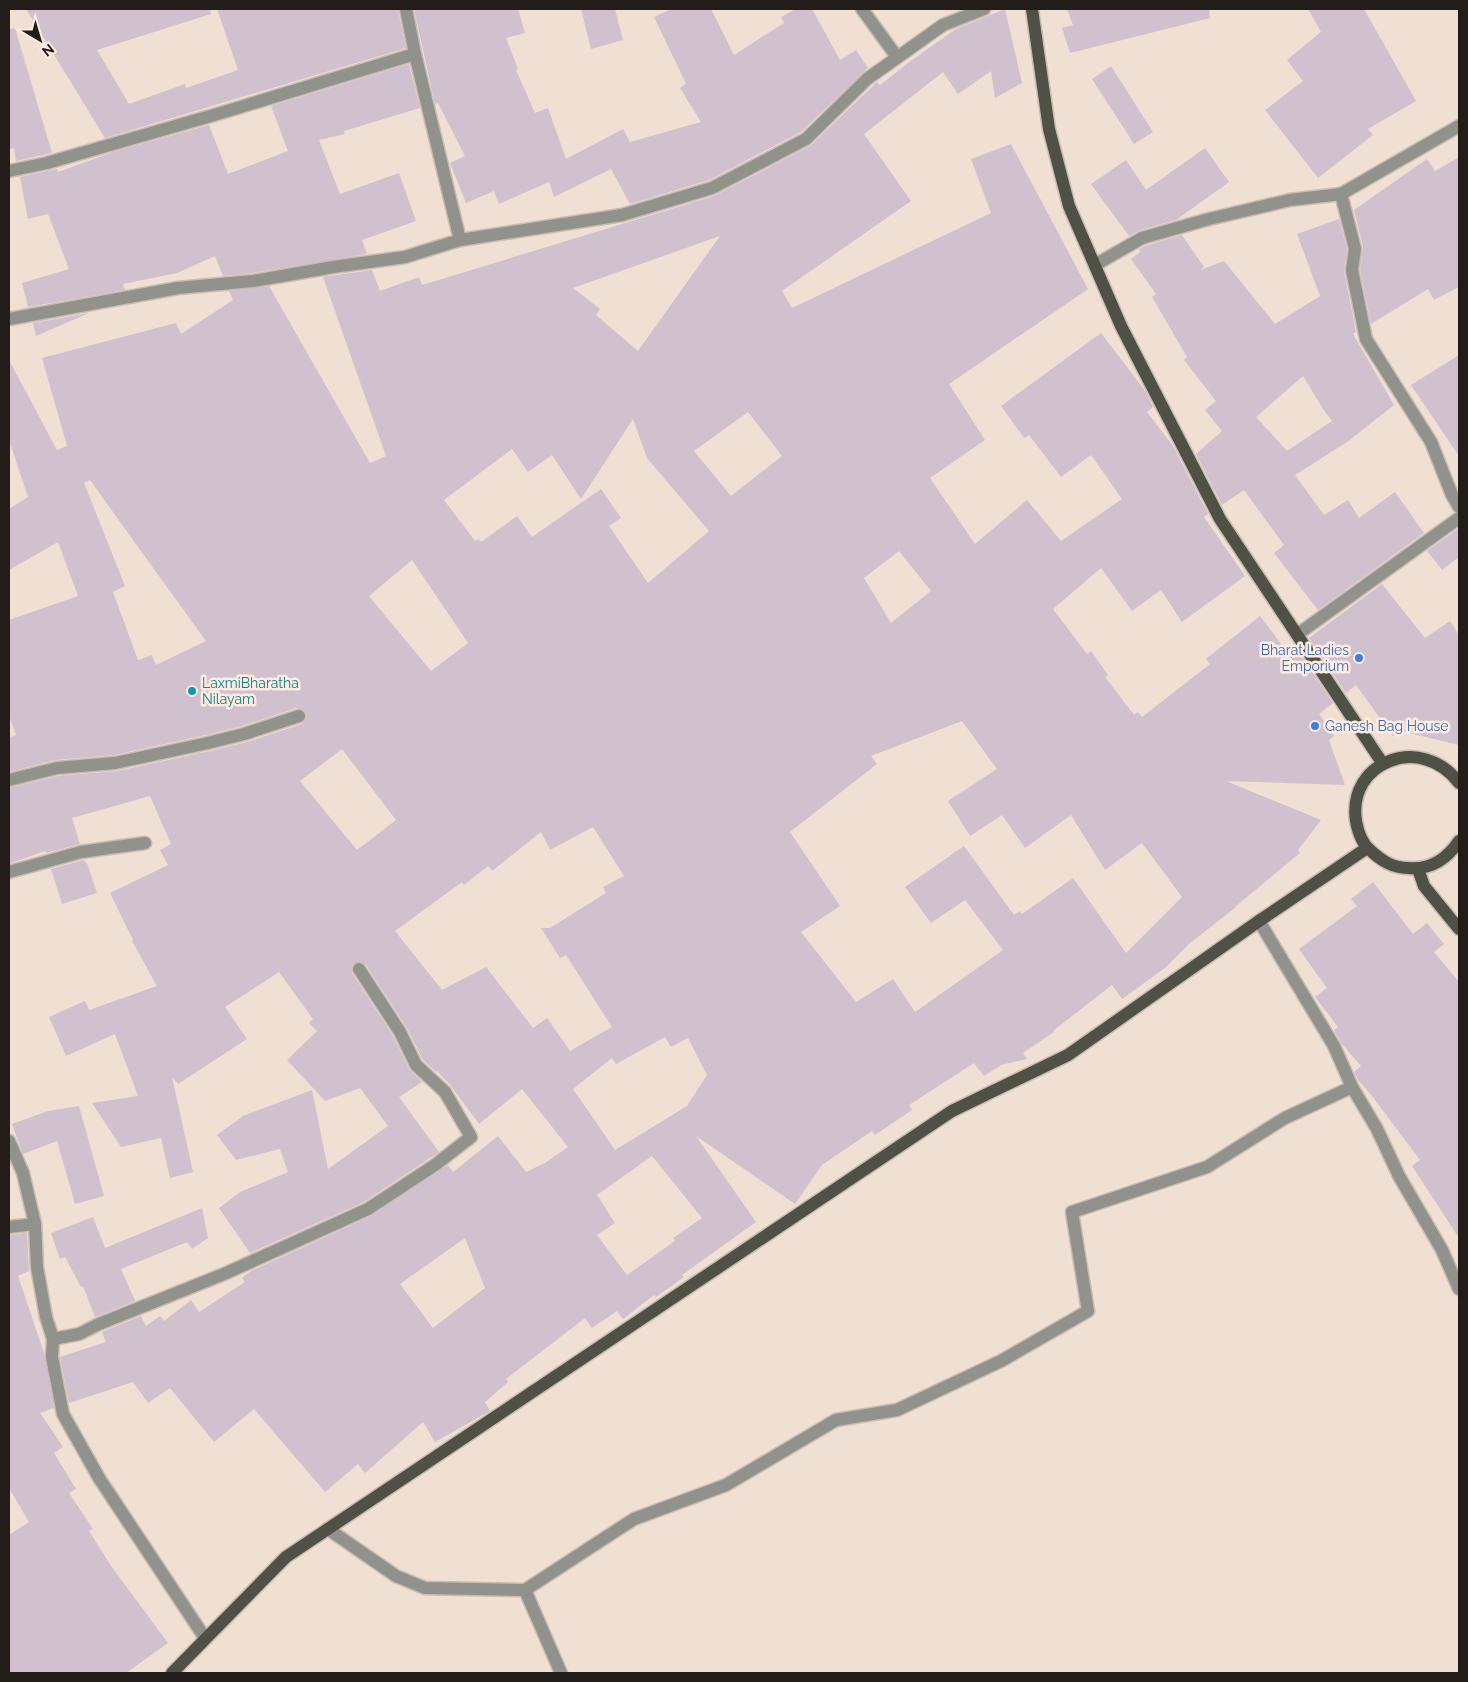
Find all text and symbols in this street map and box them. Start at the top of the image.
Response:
north arrow [15,15,65,65]
text: N [39,41,57,60]
place label: Bharat Ladies Emporium [1261,642,1349,674]
marker: Bharat Ladies Emporium [1353,652,1365,664]
place label: LaxmiBharatha Nilayam [202,675,299,707]
marker: LaxmiBharatha Nilayam [186,685,198,697]
place label: Ganesh Bag House [1325,718,1449,734]
marker: Ganesh Bag House [1309,720,1321,732]

